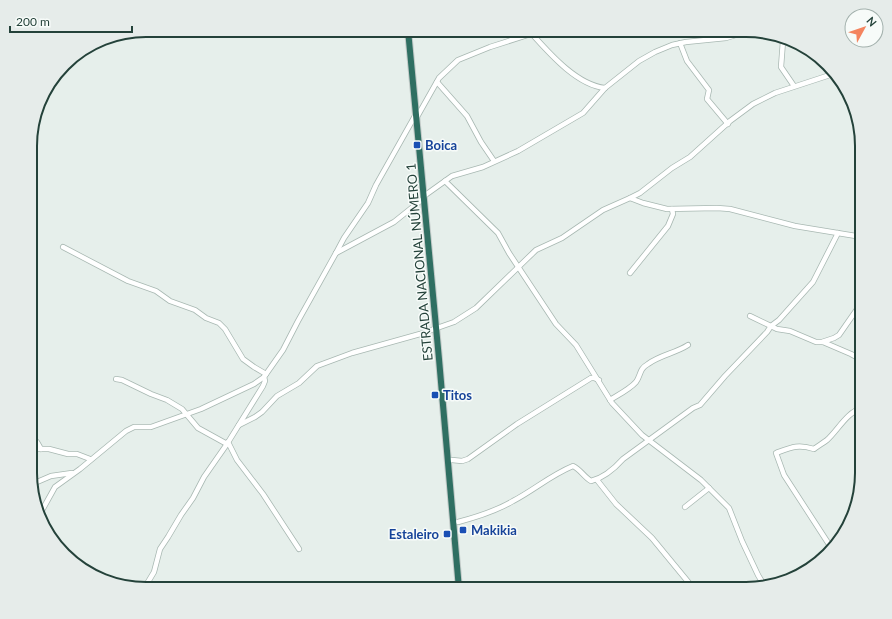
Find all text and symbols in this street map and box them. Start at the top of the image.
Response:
scale bar [10,8,132,34]
north arrow [844,8,884,48]
text: 200 m [16,14,50,29]
text: N [864,14,880,29]
place label: Boica [425,137,457,153]
marker: Boica [412,140,422,150]
street label: ESTRADA NACIONAL NÚMERO 1 [402,162,436,362]
place label: Titos [443,387,472,403]
marker: Titos [430,390,440,400]
place label: Makikia [471,522,517,538]
marker: Makikia [458,525,468,535]
place label: Estaleiro [389,526,440,542]
marker: Estaleiro [442,529,452,539]

